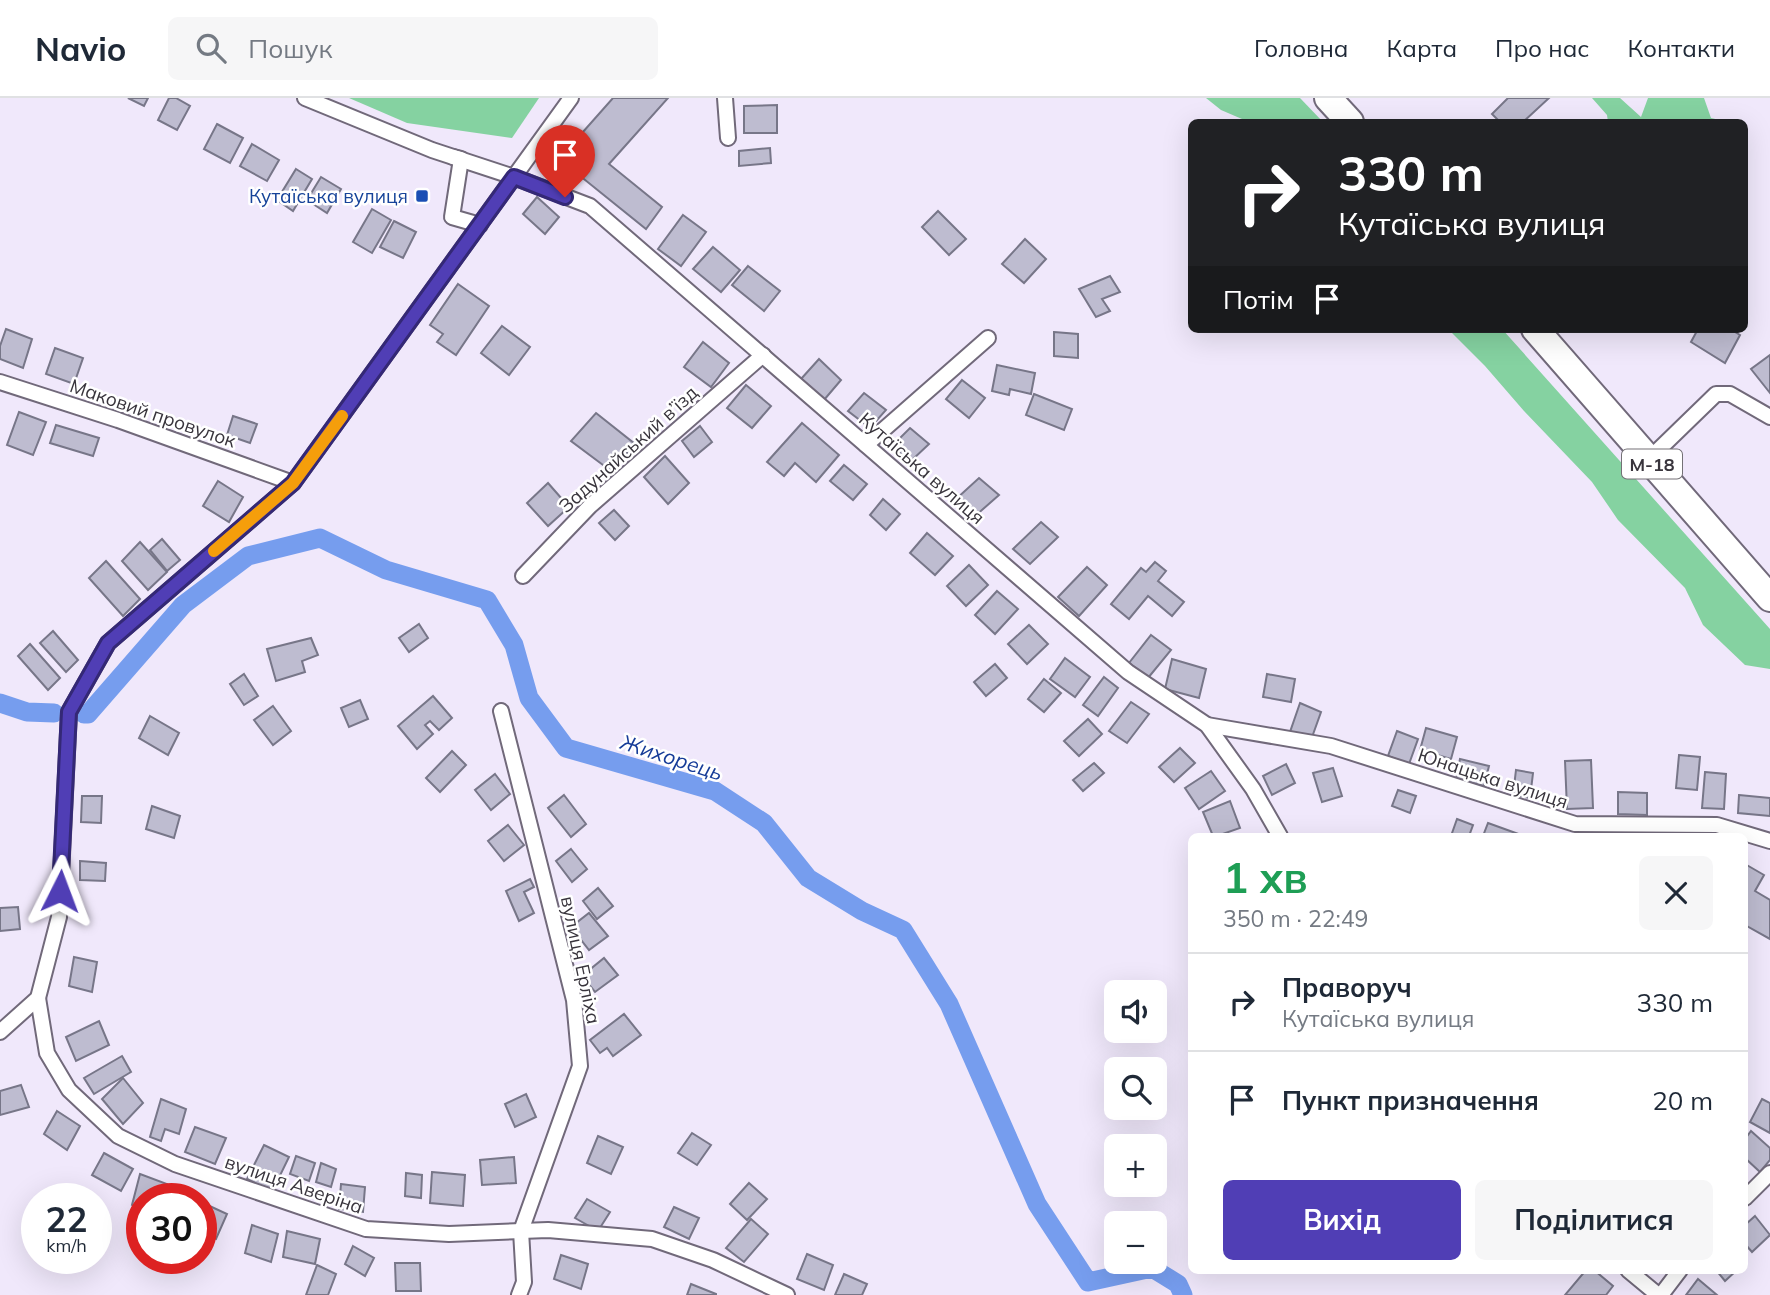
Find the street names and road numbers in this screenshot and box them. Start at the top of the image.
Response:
street label: Маковий провулок [67,373,240,453]
street label: Задунайський в’їзд [553,380,703,518]
street label: Кутаїська вулиця [854,407,990,529]
road number: М-18 [1622,450,1682,478]
street label: Юнацька вулиця [1415,742,1571,814]
street label: вулиця Ерліха [556,894,606,1026]
street label: вулиця Аверіна [222,1149,366,1219]

